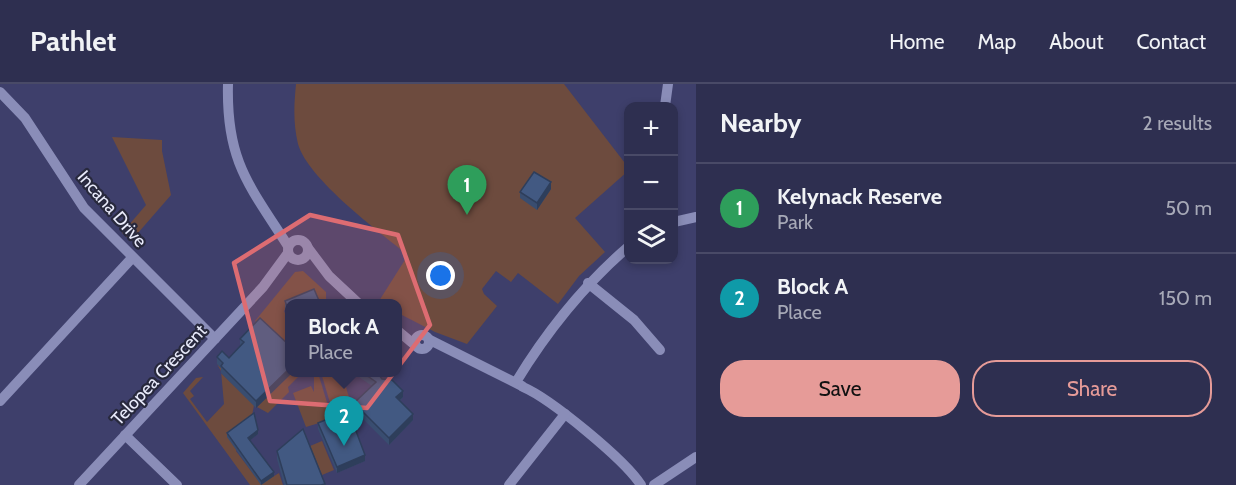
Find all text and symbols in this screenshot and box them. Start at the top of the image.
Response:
text: Pathlet [30,24,116,58]
text: Home [889,29,945,54]
text: Map [978,29,1016,54]
text: About [1049,29,1103,54]
text: Contact [1136,29,1206,54]
map controls [624,102,678,264]
button: + [624,102,678,156]
text: Nearby [720,107,801,139]
text: 2 results [1142,111,1212,135]
button: − [624,156,678,210]
street label: Incana Drive [73,166,151,252]
pin: 1 [448,166,486,215]
text: Kelynack Reserve [777,183,942,210]
text: 1 [736,196,743,220]
text: 50 m [1165,196,1212,220]
button: layers [624,210,678,264]
text: Park [777,210,813,234]
your location [426,261,455,290]
text: Block A [777,273,848,300]
text: 2 [734,286,745,310]
text: 150 m [1159,286,1212,310]
popup [285,299,402,377]
text: Place [777,300,822,324]
text: Block A [308,313,379,340]
street label: Telopea Crescent [107,320,211,430]
text: Place [308,340,353,364]
button: Save [720,360,960,417]
button: Share [972,360,1212,417]
pin: 2 [324,396,364,446]

